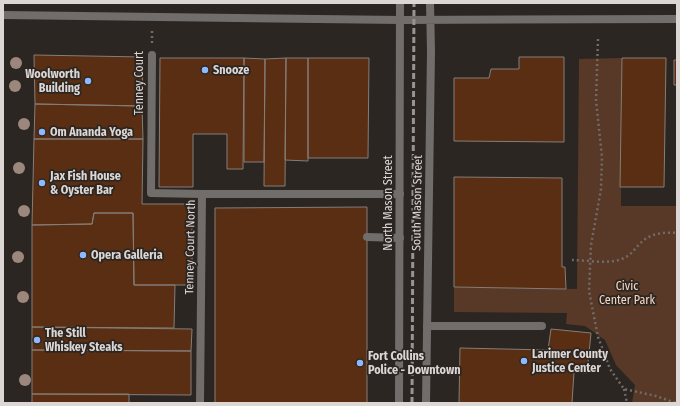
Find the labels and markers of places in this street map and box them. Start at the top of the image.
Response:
place label: Snooze [213,63,249,77]
marker: Snooze [200,65,210,75]
place label: Woolworth Building [25,67,80,95]
marker: Woolworth Building [83,76,93,86]
place label: Om Ananda Yoga [50,125,133,139]
marker: Om Ananda Yoga [37,127,47,137]
place label: Jax Fish House & Oyster Bar [49,169,121,197]
marker: Jax Fish House & Oyster Bar [37,178,47,188]
place label: Opera Galleria [91,248,163,262]
marker: Opera Galleria [78,250,88,260]
place label: The Still Whiskey Steaks [45,326,123,354]
marker: The Still Whiskey Steaks [32,335,42,345]
place label: Larimer County Justice Center [531,347,608,375]
place label: Fort Collins Police - Downtown [368,349,461,377]
marker: Larimer County Justice Center [519,356,529,366]
marker: Fort Collins Police - Downtown [355,358,365,368]

